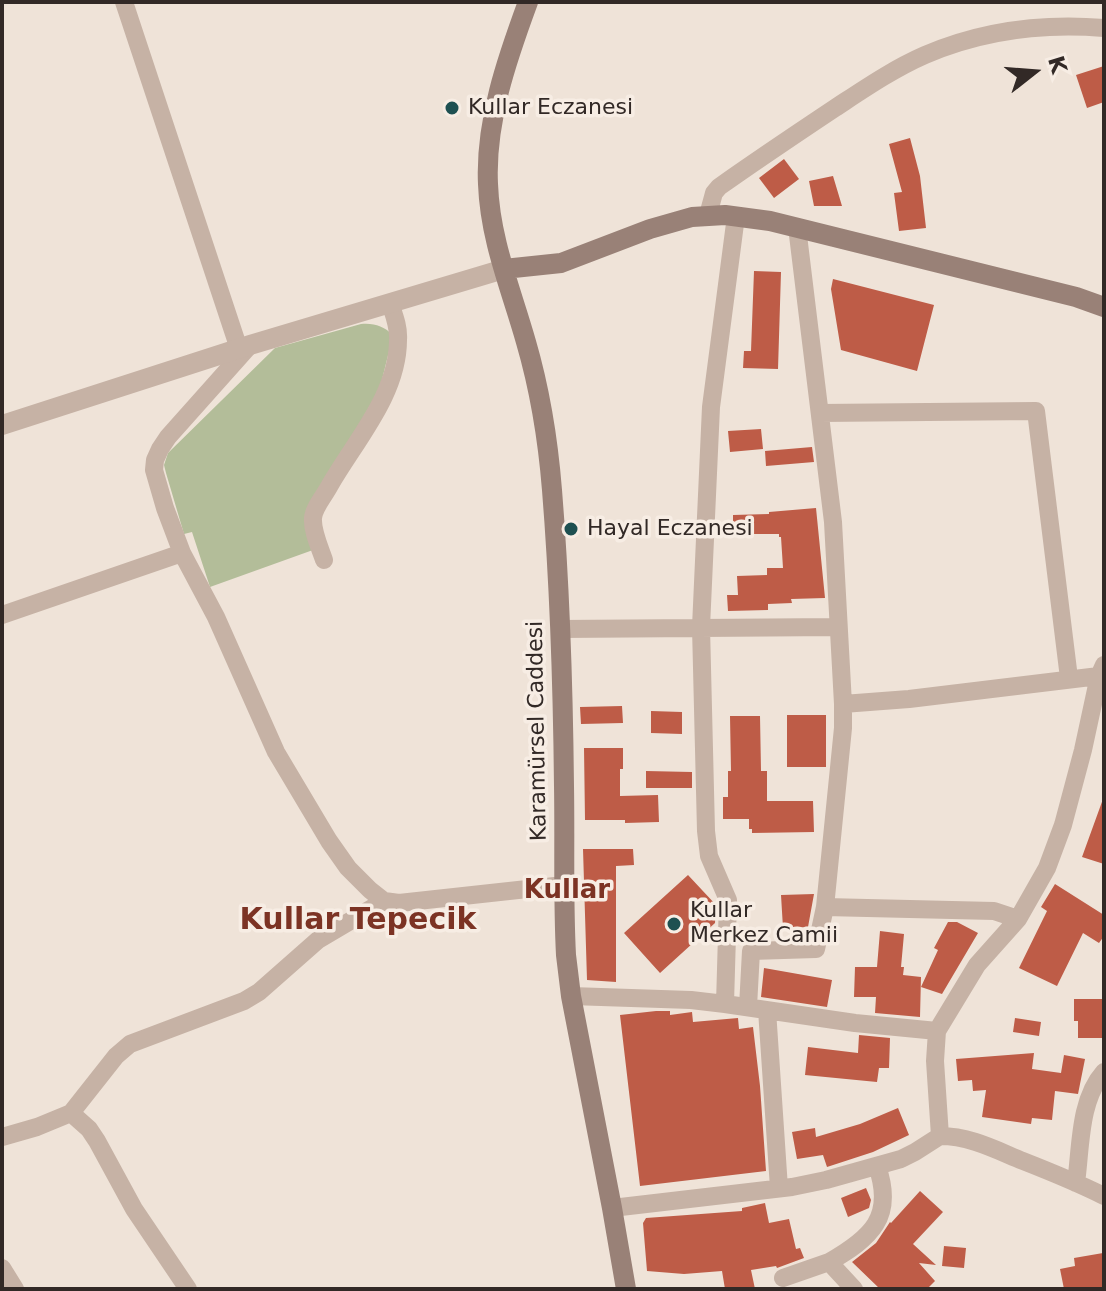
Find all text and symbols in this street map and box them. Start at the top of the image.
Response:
north arrow [994,32,1074,112]
text: K [1043,53,1072,77]
place label: Kullar Eczanesi [468,95,633,121]
marker: Kullar Eczanesi [443,99,461,117]
place label: Hayal Eczanesi [587,516,753,542]
marker: Hayal Eczanesi [562,520,580,538]
street label: Karamürsel Caddesi [523,621,553,841]
district label: Kullar [524,875,610,907]
place label: Kullar Merkez Camii [690,898,838,950]
district label: Kullar Tepecik [240,903,476,939]
marker: Kullar Merkez Camii [665,915,683,933]

